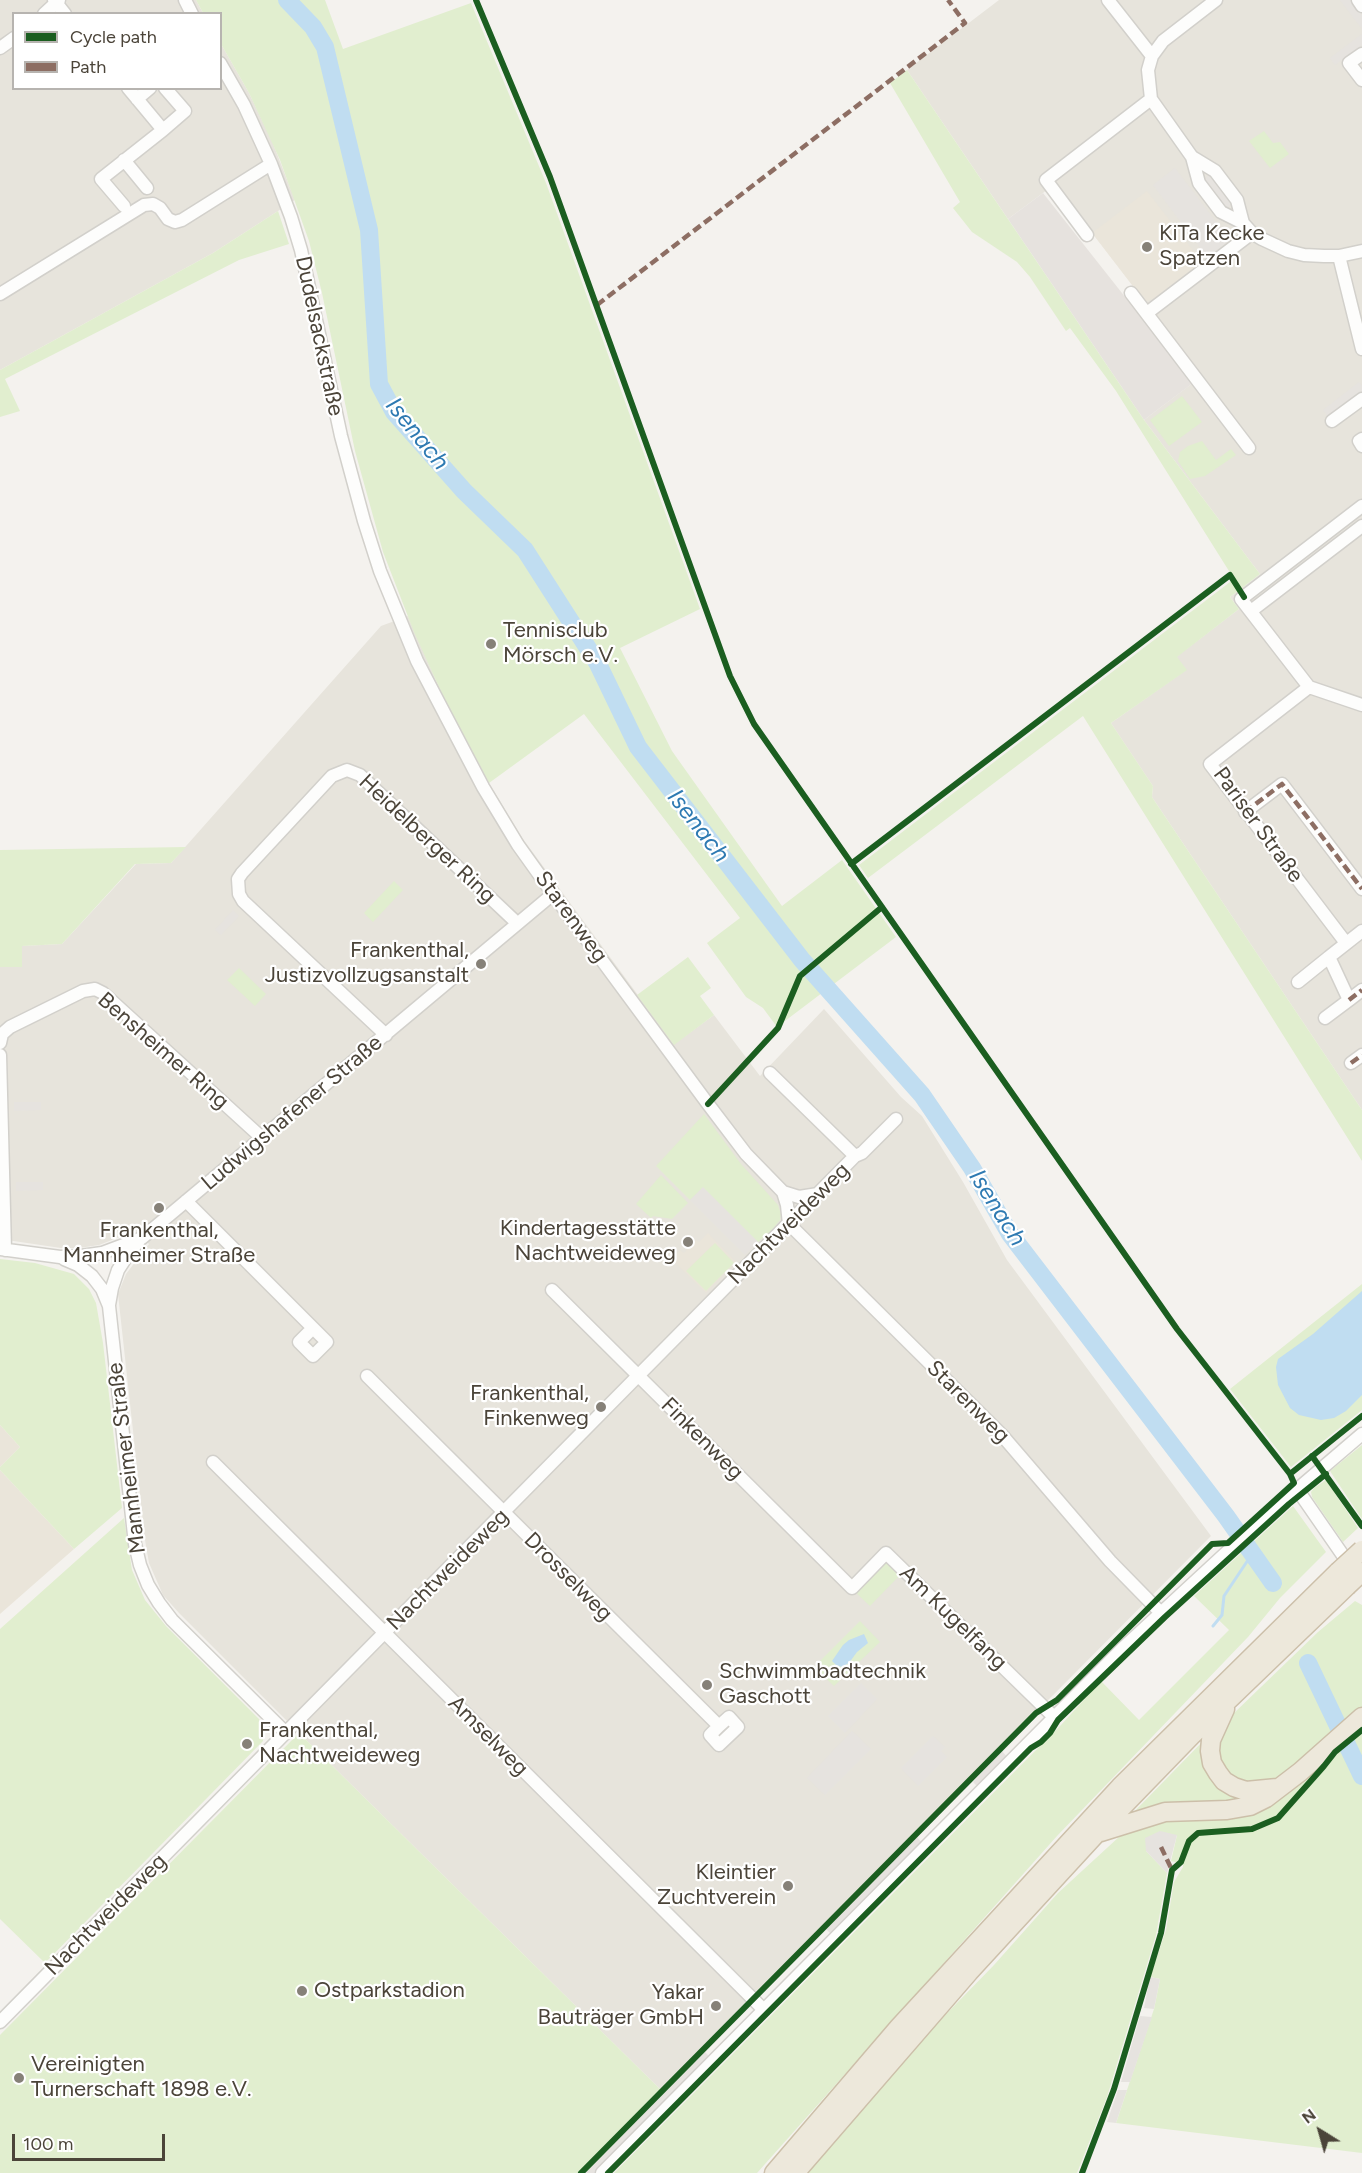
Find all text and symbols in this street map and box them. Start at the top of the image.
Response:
legend [12,12,222,90]
text: Cycle path [70,26,157,48]
text: Path [70,56,106,78]
place label: KiTa Kecke Spatzen [1159,221,1265,272]
marker: KiTa Kecke Spatzen [1140,240,1154,254]
street label: Dudelsackstraße [289,254,349,418]
water label: Isenach [379,392,455,476]
place label: Tennisclub Mörsch e.V. [503,618,618,670]
marker: Tennisclub Mörsch e.V. [484,637,498,651]
street label: Pariser Straße [1207,762,1309,888]
street label: Heidelberger Ring [353,769,501,909]
water label: Isenach [661,784,735,868]
street label: Starenweg [529,866,613,968]
place label: Frankenthal, Justizvollzugsanstalt [265,938,469,990]
marker: Frankenthal, Justizvollzugsanstalt [474,957,488,971]
street label: Bensheimer Ring [92,987,234,1115]
street label: Ludwigshafener Straße [196,1030,388,1196]
street label: Nachtweideweg [723,1158,855,1290]
water label: Isenach [962,1164,1032,1252]
marker: Frankenthal, Mannheimer Straße [152,1201,166,1215]
place label: Kindertagesstätte Nachtweideweg [500,1216,676,1268]
place label: Frankenthal, Mannheimer Straße [63,1218,255,1270]
marker: Kindertagesstätte Nachtweideweg [681,1235,695,1249]
street label: Starenweg [921,1355,1015,1449]
street label: Mannheimer Straße [102,1361,152,1555]
place label: Frankenthal, Finkenweg [470,1381,589,1432]
street label: Finkenweg [655,1392,749,1486]
marker: Frankenthal, Finkenweg [594,1400,608,1414]
street label: Nachtweideweg [382,1504,514,1636]
street label: Drosselweg [518,1527,618,1627]
street label: Am Kugelfang [894,1560,1012,1676]
place label: Schwimmbadtechnik Gaschott [719,1659,926,1711]
marker: Schwimmbadtechnik Gaschott [700,1678,714,1692]
street label: Amselweg [442,1690,534,1782]
place label: Frankenthal, Nachtweideweg [259,1718,420,1770]
marker: Frankenthal, Nachtweideweg [240,1737,254,1751]
street label: Nachtweideweg [40,1849,172,1981]
place label: Kleintier Zuchtverein [657,1860,776,1912]
marker: Kleintier Zuchtverein [781,1879,795,1893]
place label: Ostparkstadion [314,1978,465,2004]
place label: Yakar Bauträger GmbH [537,1980,704,2032]
marker: Ostparkstadion [295,1984,309,1998]
marker: Yakar Bauträger GmbH [709,1999,723,2013]
place label: Vereinigten Turnerschaft 1898 e.V. [31,2052,251,2104]
marker: Vereinigten Turnerschaft 1898 e.V. [12,2071,26,2085]
north arrow [1290,2101,1350,2161]
text: N [1298,2105,1320,2128]
scale bar [15,2122,168,2160]
text: 100 m [23,2133,73,2155]

